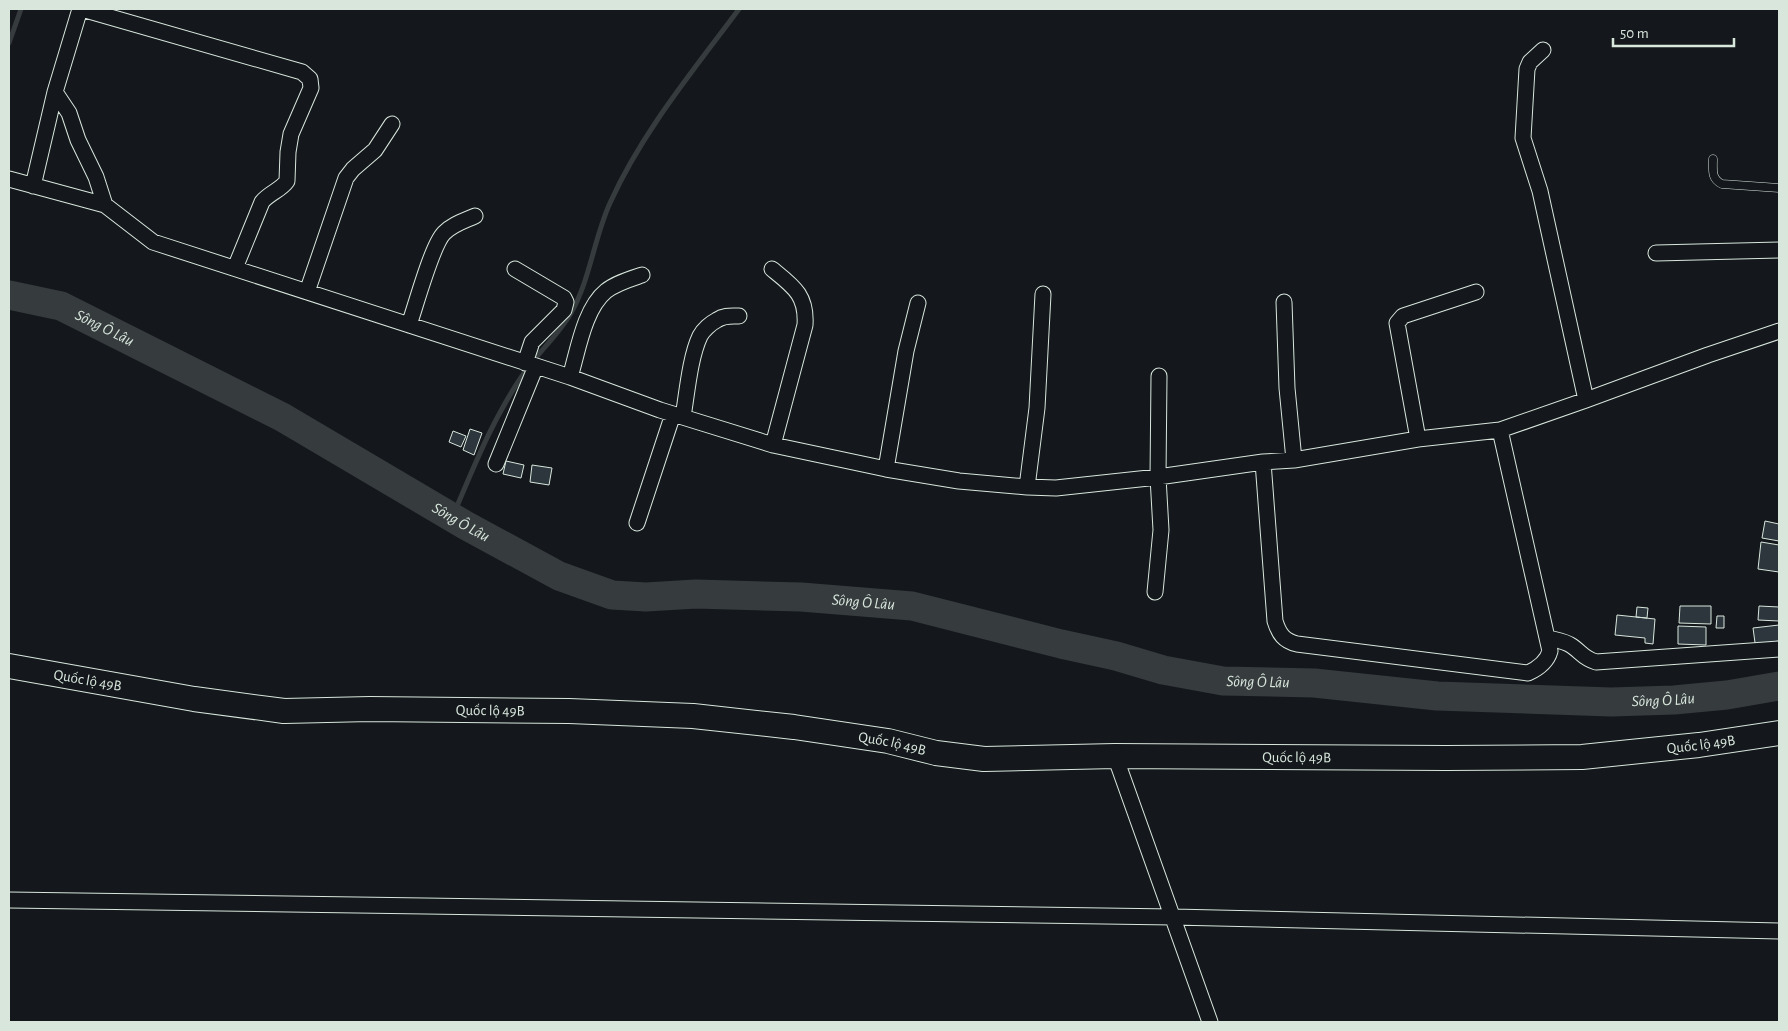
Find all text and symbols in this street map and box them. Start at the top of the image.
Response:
scale bar [1613,15,1734,47]
text: 50 m [1620,26,1649,41]
water label: Sông Ô Lâu [73,307,137,349]
water label: Sông Ô Lâu [429,500,492,545]
water label: Sông Ô Lâu [831,592,896,613]
street label: Quốc lộ 49B [53,667,123,693]
water label: Sông Ô Lâu [1226,672,1290,690]
water label: Sông Ô Lâu [1631,690,1696,709]
street label: Quốc lộ 49B [456,702,525,718]
street label: Quốc lộ 49B [857,729,928,758]
street label: Quốc lộ 49B [1666,732,1736,756]
street label: Quốc lộ 49B [1262,749,1331,765]

